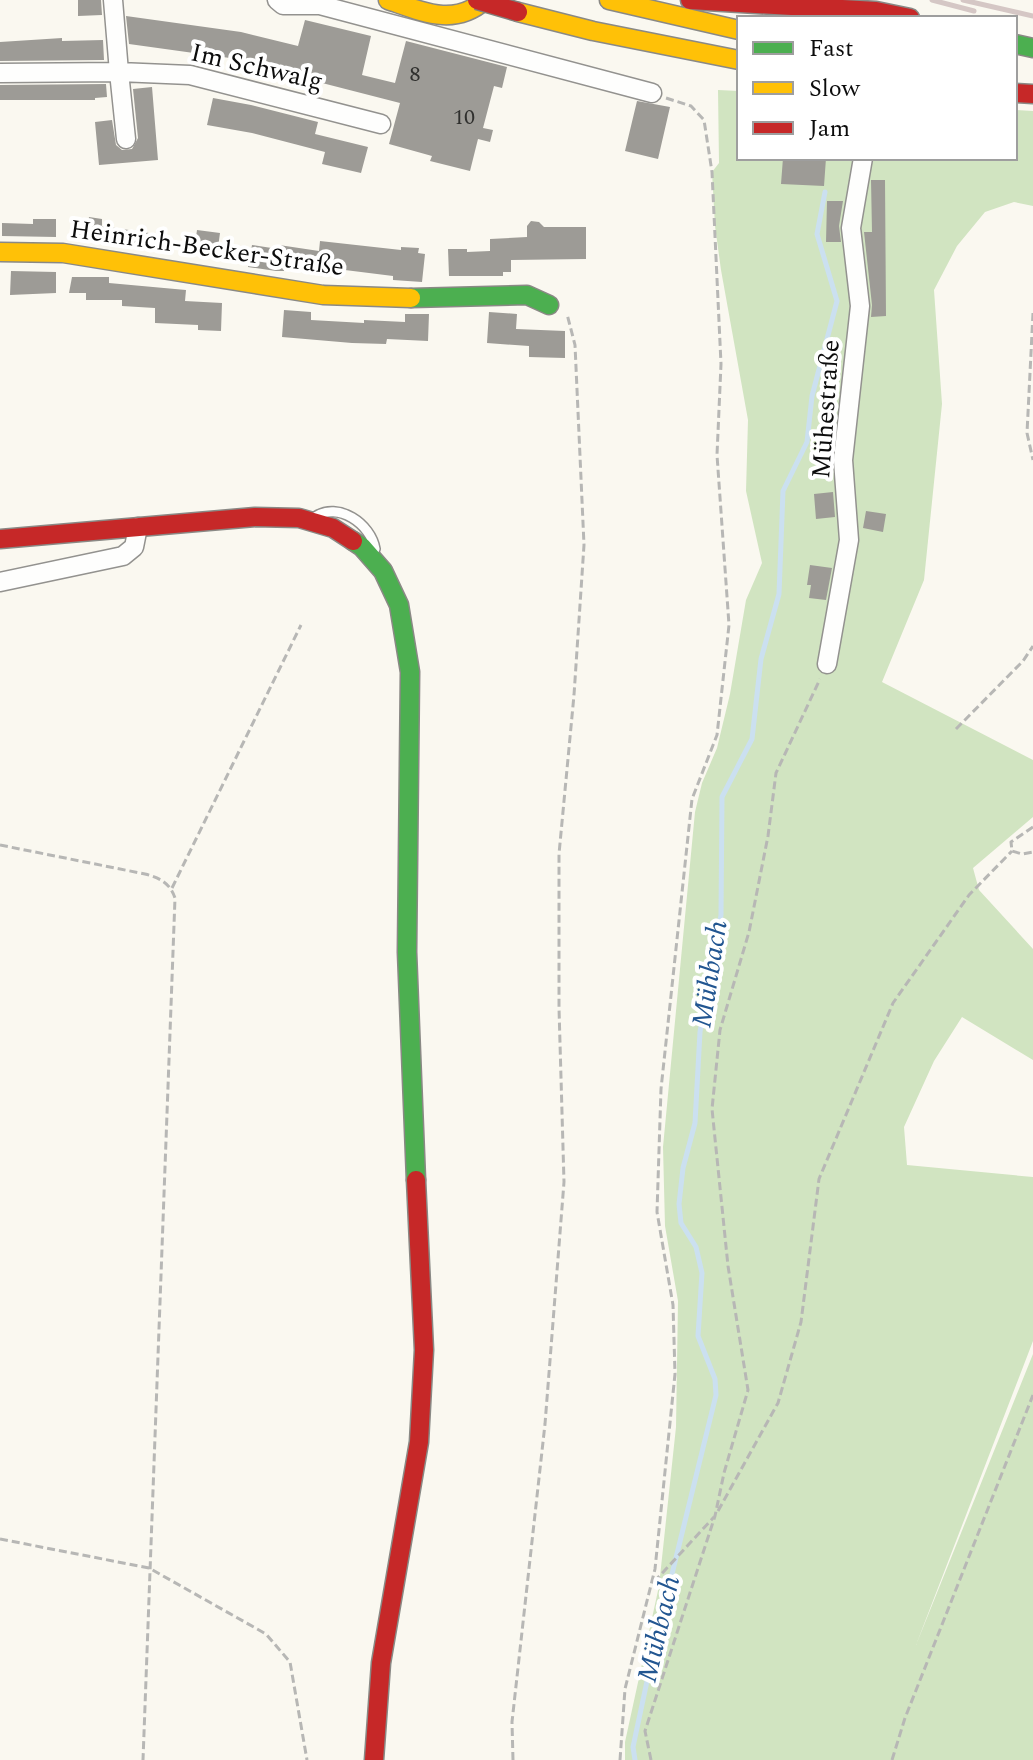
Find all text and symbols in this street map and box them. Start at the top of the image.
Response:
legend [737,16,1017,160]
text: Fast [809,31,854,67]
street label: Im Schwalg [187,32,327,102]
house number: 8 [409,58,421,91]
text: Slow [809,71,861,107]
house number: 10 [453,101,475,134]
text: Jam [809,111,850,147]
street label: Heinrich-Becker-Straße [67,209,347,287]
street label: Mühestraße [801,338,851,480]
water label: Mühbach [680,917,740,1031]
water label: Mühbach [626,1571,692,1687]

